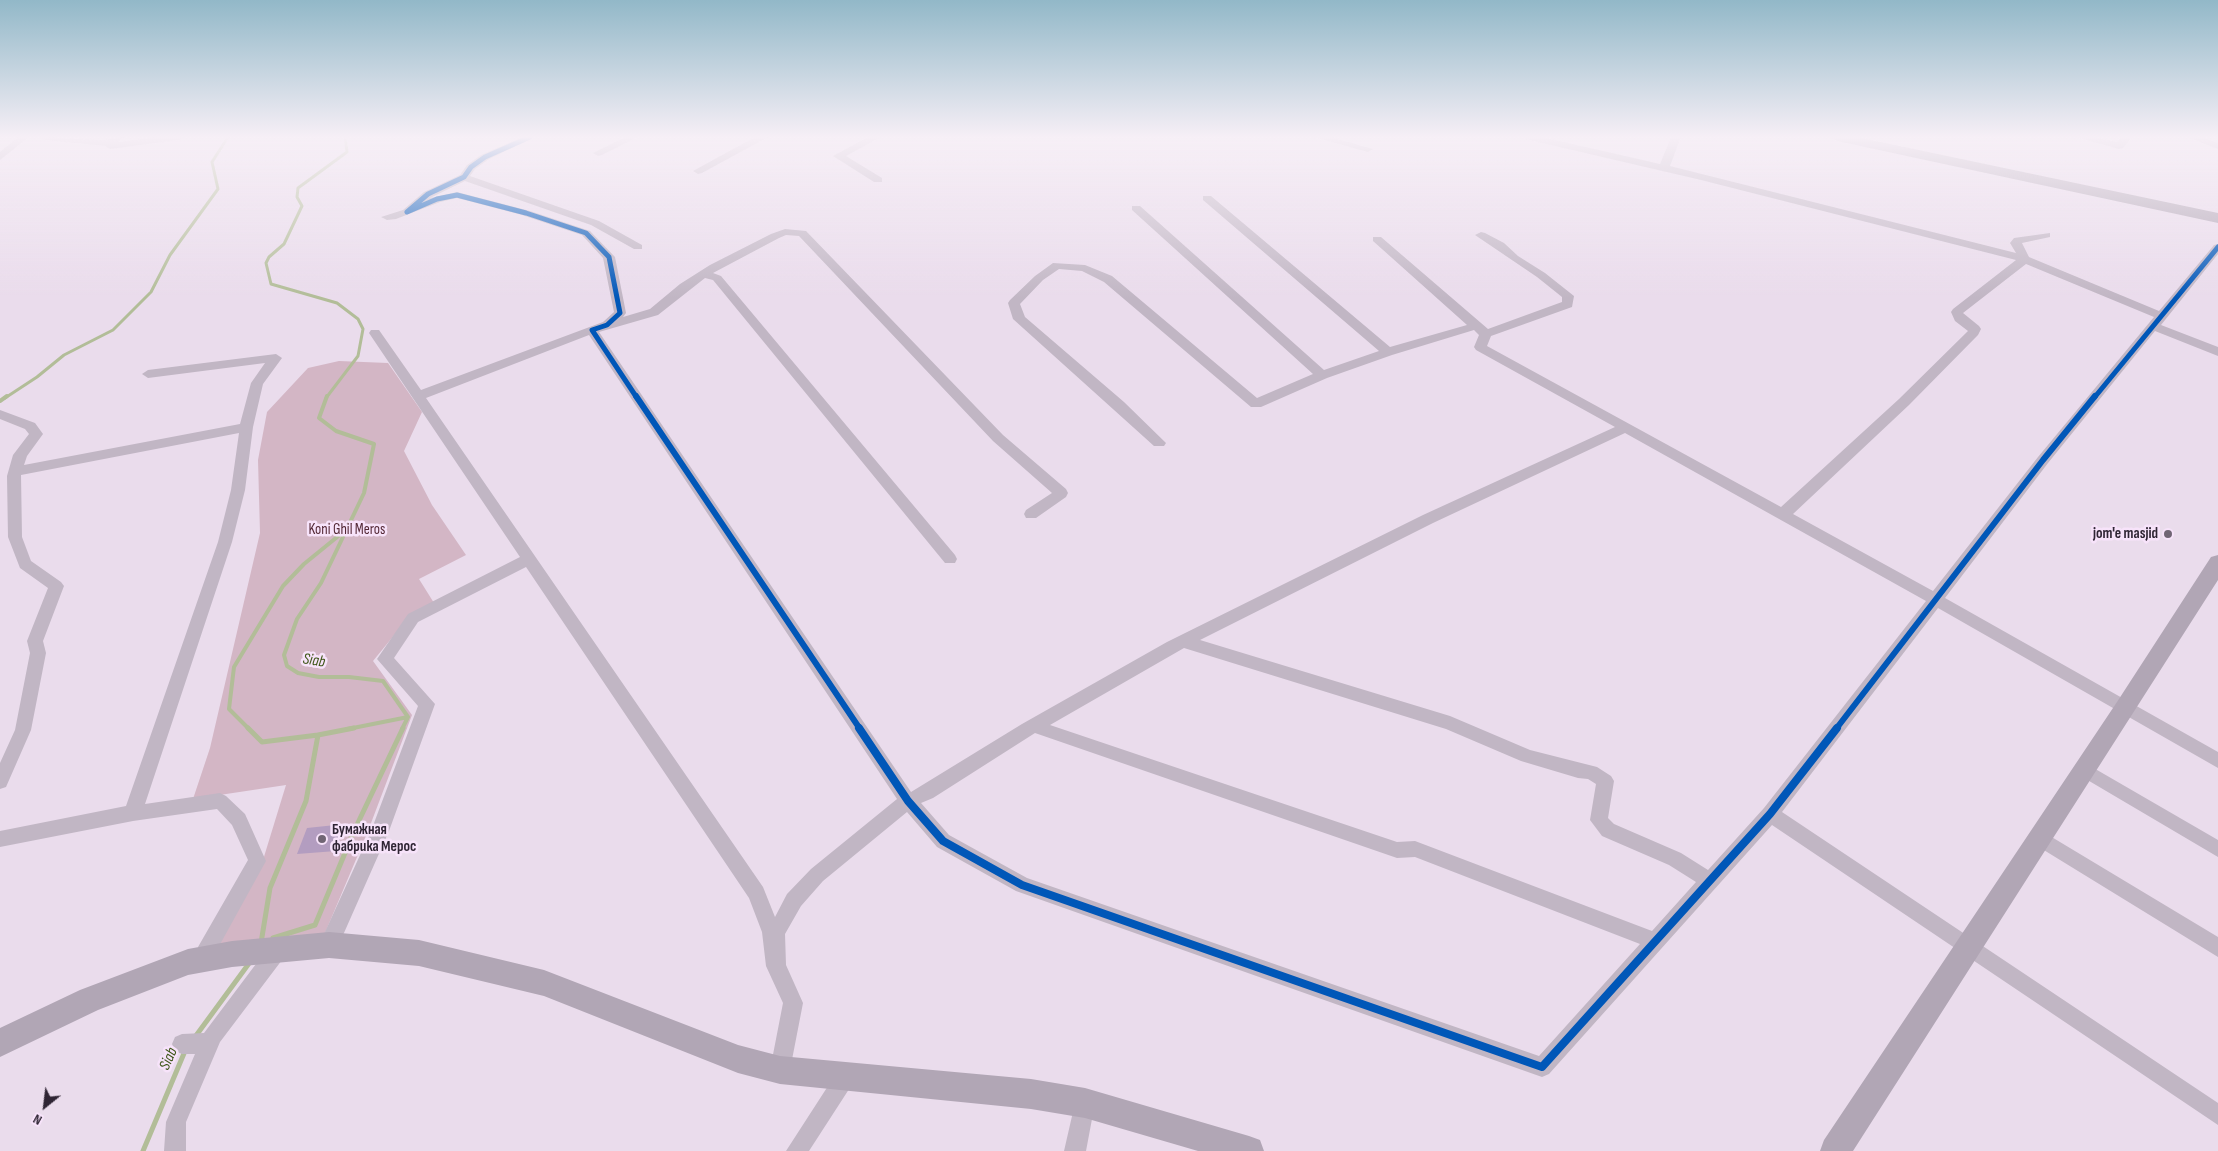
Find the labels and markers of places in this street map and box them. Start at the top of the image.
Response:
place label: jom'e masjid [2093,525,2158,543]
marker: jom'e masjid [2162,528,2174,540]
place label: Бумажная фабрика Мерос [332,821,416,856]
marker: Бумажная фабрика Мерос [316,833,328,845]

